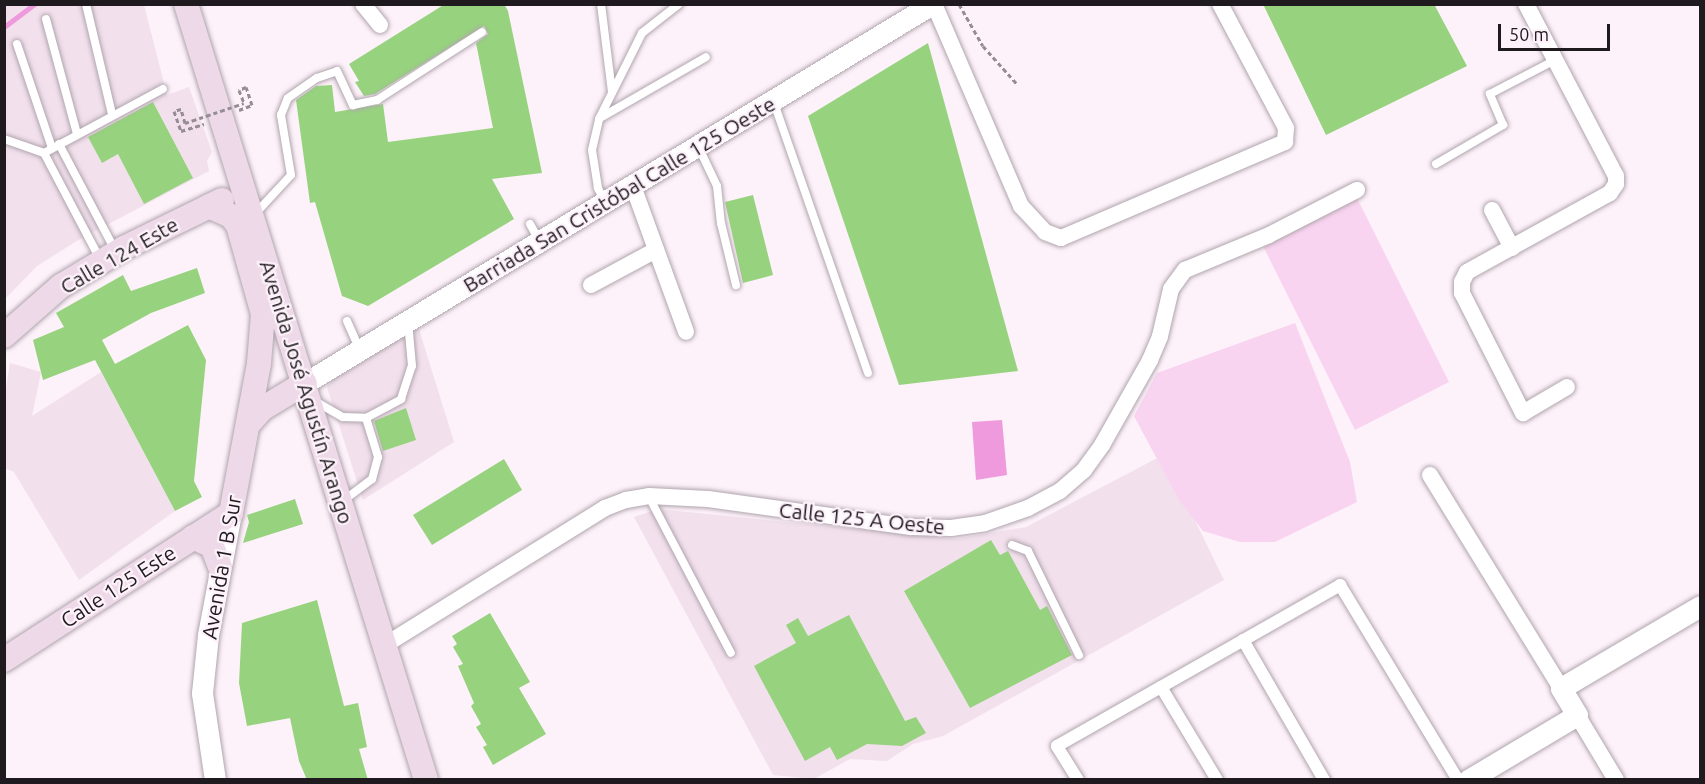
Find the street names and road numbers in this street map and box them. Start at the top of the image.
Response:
street label: Barriada San Cristóbal Calle 125 Oeste [458,91,780,297]
street label: Calle 124 Este [55,211,183,299]
street label: Avenida José Agustín Arango [255,257,359,527]
street label: Avenida 1 B Sur [196,493,246,641]
street label: Calle 125 A Oeste [778,497,946,539]
street label: Calle 125 Este [56,539,180,633]

